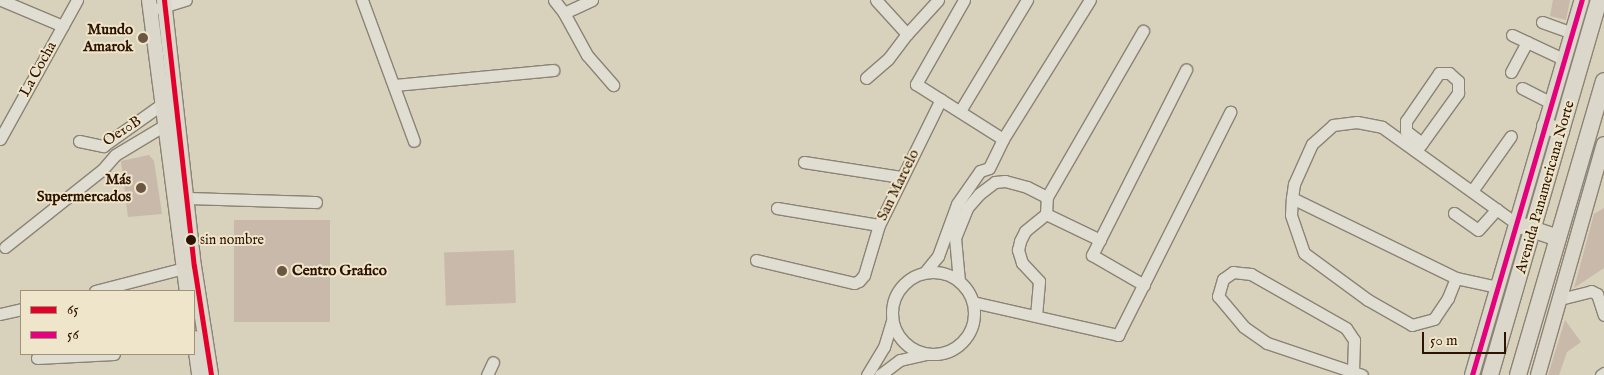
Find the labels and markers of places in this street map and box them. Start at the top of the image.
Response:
place label: Mundo Amarok [83,20,133,55]
marker: Mundo Amarok [137,32,149,44]
place label: Más Supermercados [37,170,131,205]
marker: Más Supermercados [135,182,147,194]
place label: sin nombre [200,232,264,248]
marker: sin nombre [186,235,196,245]
place label: Centro Grafico [292,262,387,280]
marker: Centro Grafico [276,265,288,277]

